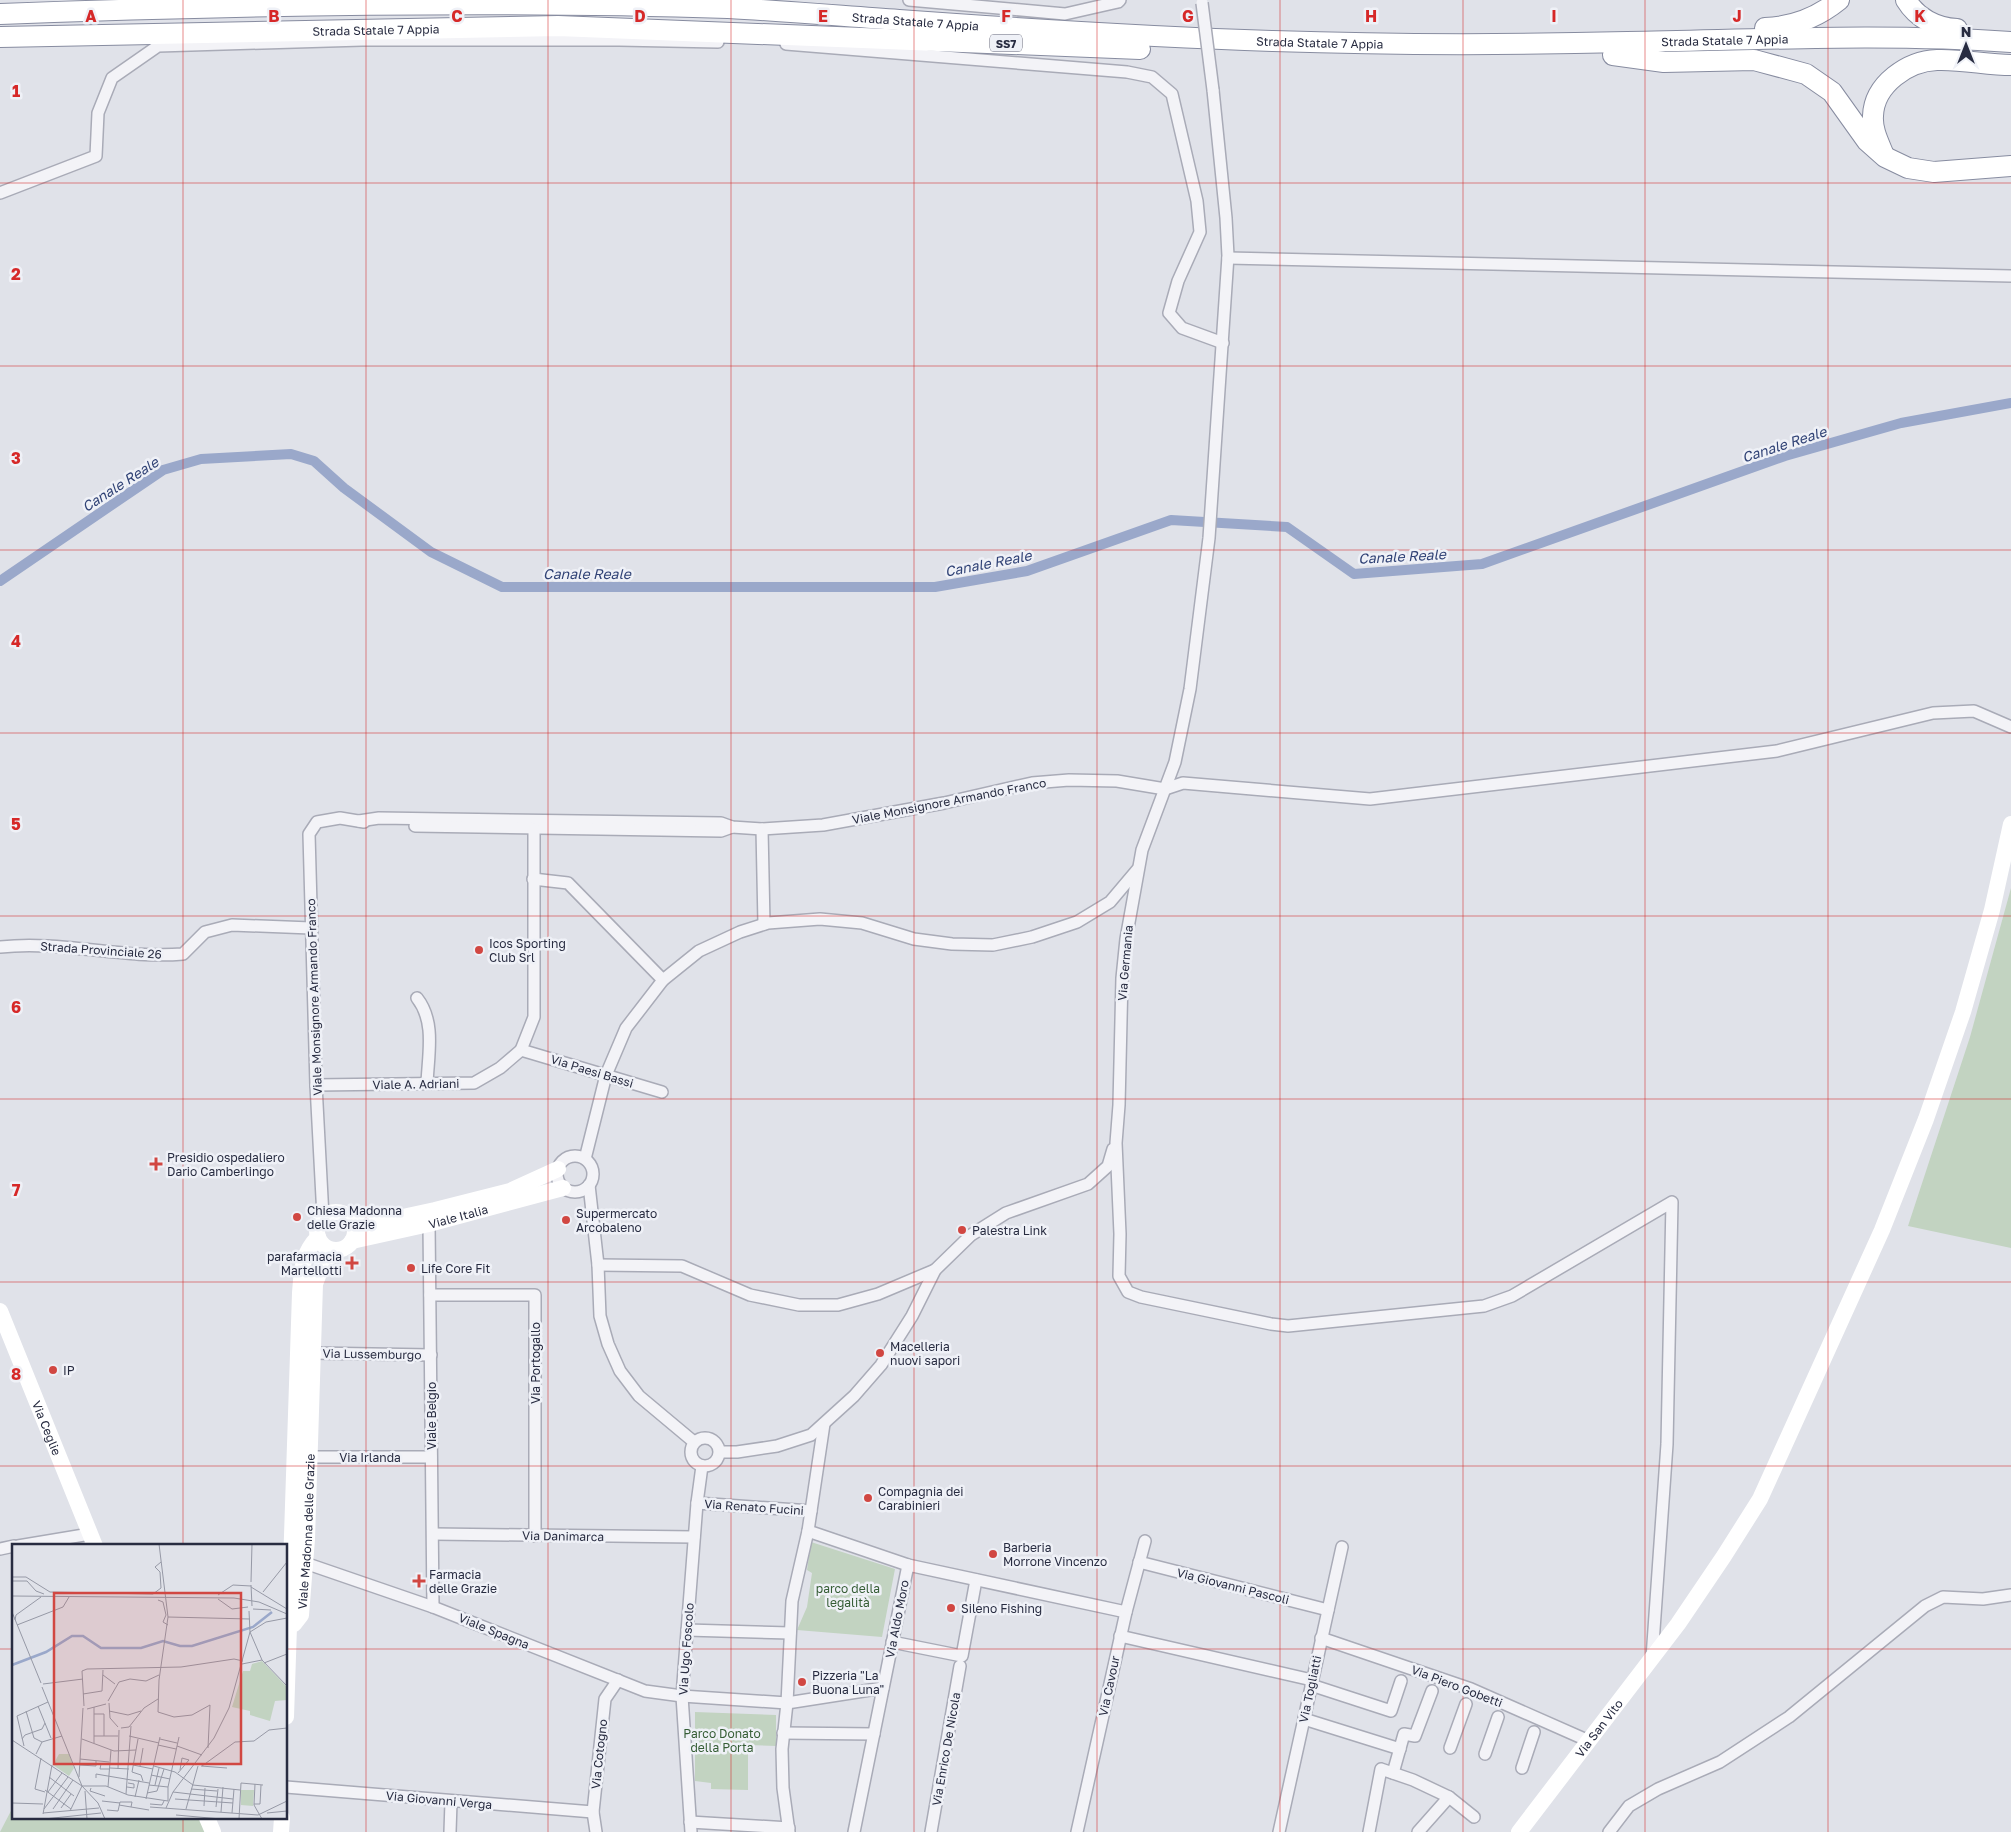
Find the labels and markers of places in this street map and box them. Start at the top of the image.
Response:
place label: Icos Sporting Club Srl [489,936,566,965]
marker: Icos Sporting Club Srl [473,944,485,956]
place label: Presidio ospedaliero Dario Camberlingo [167,1150,285,1179]
marker: Presidio ospedaliero Dario Camberlingo [149,1157,163,1171]
place label: Chiesa Madonna delle Grazie [307,1203,402,1232]
place label: Supermercato Arcobaleno [576,1206,657,1235]
marker: Chiesa Madonna delle Grazie [291,1211,303,1223]
marker: Supermercato Arcobaleno [560,1214,572,1226]
place label: Palestra Link [972,1223,1047,1238]
marker: Palestra Link [956,1224,968,1236]
place label: parafarmacia Martellotti [267,1249,342,1278]
marker: parafarmacia Martellotti [346,1257,358,1269]
place label: Life Core Fit [421,1261,491,1276]
marker: Life Core Fit [405,1262,417,1274]
place label: Macelleria nuovi sapori [890,1339,960,1368]
marker: Macelleria nuovi sapori [874,1347,886,1359]
place label: IP [63,1363,75,1378]
marker: IP [47,1364,59,1376]
place label: Compagnia dei Carabinieri [878,1484,963,1513]
marker: Compagnia dei Carabinieri [862,1492,874,1504]
place label: Barberia Morrone Vincenzo [1003,1540,1107,1569]
marker: Barberia Morrone Vincenzo [987,1548,999,1560]
place label: Farmacia delle Grazie [429,1567,497,1596]
marker: Farmacia delle Grazie [413,1575,425,1587]
place label: Sileno Fishing [961,1601,1042,1616]
marker: Sileno Fishing [945,1602,957,1614]
place label: Pizzeria "La Buona Luna" [812,1668,884,1697]
marker: Pizzeria "La Buona Luna" [796,1676,808,1688]

